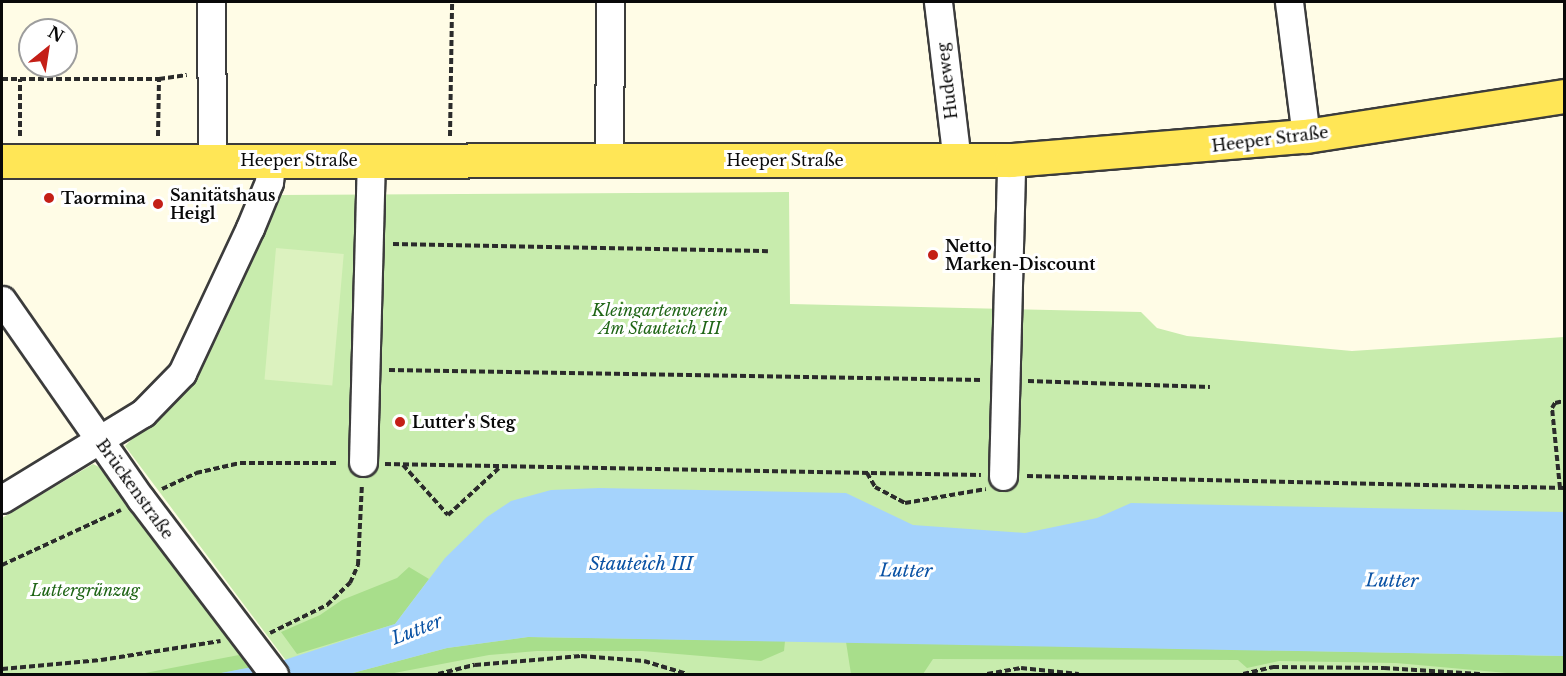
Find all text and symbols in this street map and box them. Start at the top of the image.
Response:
north arrow [18,18,78,78]
text: N [44,22,68,47]
street label: Hudeweg [933,42,961,120]
street label: Heeper Straße [1210,122,1330,156]
street label: Heeper Straße [240,150,358,170]
street label: Heeper Straße [726,150,844,170]
place label: Sanitätshaus Heigl [170,185,275,223]
place label: Taormina [61,188,146,208]
marker: Taormina [42,191,56,205]
marker: Sanitätshaus Heigl [151,197,165,211]
place label: Netto Marken-Discount [945,236,1095,274]
marker: Netto Marken-Discount [926,248,940,262]
park label: Kleingartenverein Am Stauteich III [592,300,728,338]
place label: Lutter's Steg [412,412,516,432]
marker: Lutter's Steg [393,415,407,429]
street label: Brückenstraße [92,435,178,543]
water label: Stauteich III [589,553,693,575]
water label: Lutter [879,560,933,582]
water label: Lutter [1365,570,1419,592]
park label: Luttergrünzug [30,580,140,600]
water label: Lutter [389,610,445,650]

